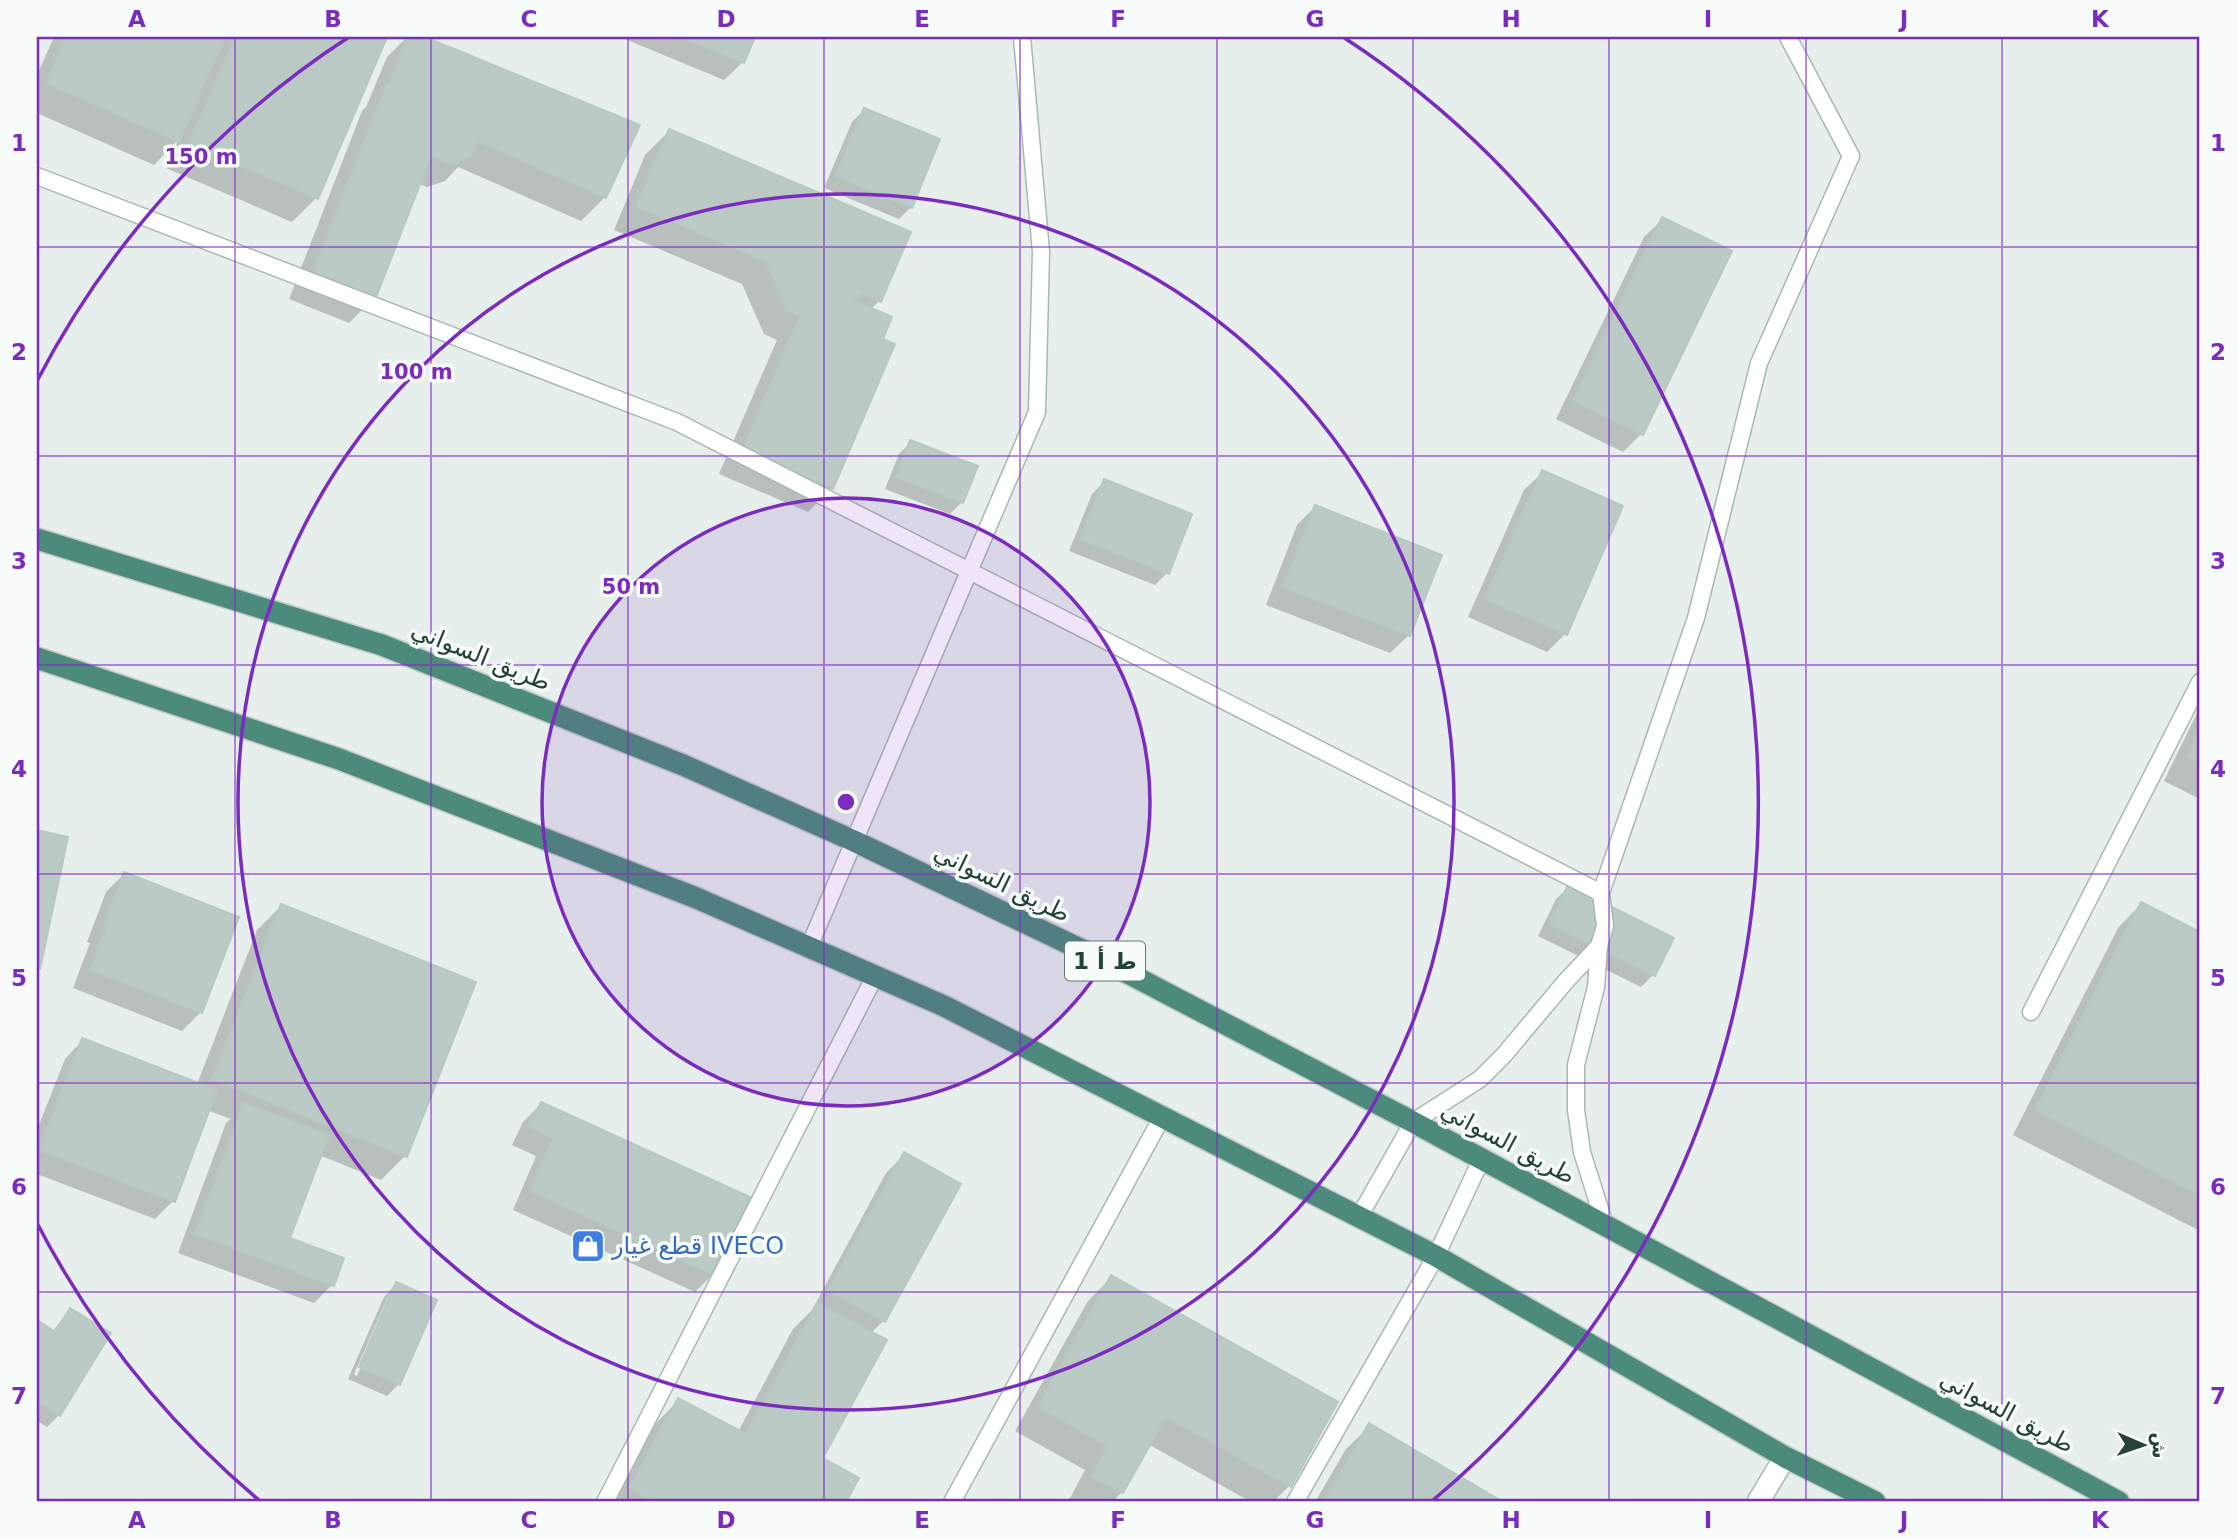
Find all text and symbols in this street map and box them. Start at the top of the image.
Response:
text: A [128,6,146,32]
text: B [324,6,342,32]
text: C [521,6,537,32]
text: D [716,6,736,32]
text: E [914,6,930,32]
text: F [1110,6,1126,32]
text: G [1306,6,1324,32]
text: H [1501,6,1521,32]
text: I [1704,6,1712,32]
text: J [1898,6,1908,32]
text: K [2091,6,2110,32]
text: 1 [11,130,27,156]
text: 1 [2210,130,2226,156]
text: 150 m [164,145,238,169]
text: 2 [11,339,27,365]
text: 2 [2210,339,2226,365]
text: 100 m [379,360,453,384]
text: 3 [11,548,27,574]
text: 3 [2210,548,2226,574]
text: 50 m [602,575,660,599]
street label: طريق السواني [407,615,555,697]
text: 4 [11,756,27,782]
text: 4 [2210,756,2226,782]
centre of rings [834,790,858,814]
street label: طريق السواني [929,838,1075,928]
road number: ط أ 1 [1065,942,1145,980]
text: 5 [11,965,27,991]
text: 5 [2210,965,2226,991]
street label: طريق السواني [1436,1096,1580,1190]
text: 6 [11,1174,27,1200]
text: 6 [2210,1174,2226,1200]
shop icon: قطع غيار IVECO [569,1227,607,1265]
place label: قطع غيار IVECO [611,1232,784,1260]
street label: طريق السواني [1935,1365,2079,1459]
text: 7 [11,1383,27,1409]
text: 7 [2210,1383,2226,1409]
north arrow [2108,1410,2178,1480]
text: ش [2148,1432,2171,1459]
text: A [128,1507,146,1533]
text: B [324,1507,342,1533]
text: C [521,1507,537,1533]
text: D [716,1507,736,1533]
text: E [914,1507,930,1533]
text: F [1110,1507,1126,1533]
text: G [1306,1507,1324,1533]
text: H [1501,1507,1521,1533]
text: I [1704,1507,1712,1533]
text: J [1898,1507,1908,1533]
text: K [2091,1507,2110,1533]

